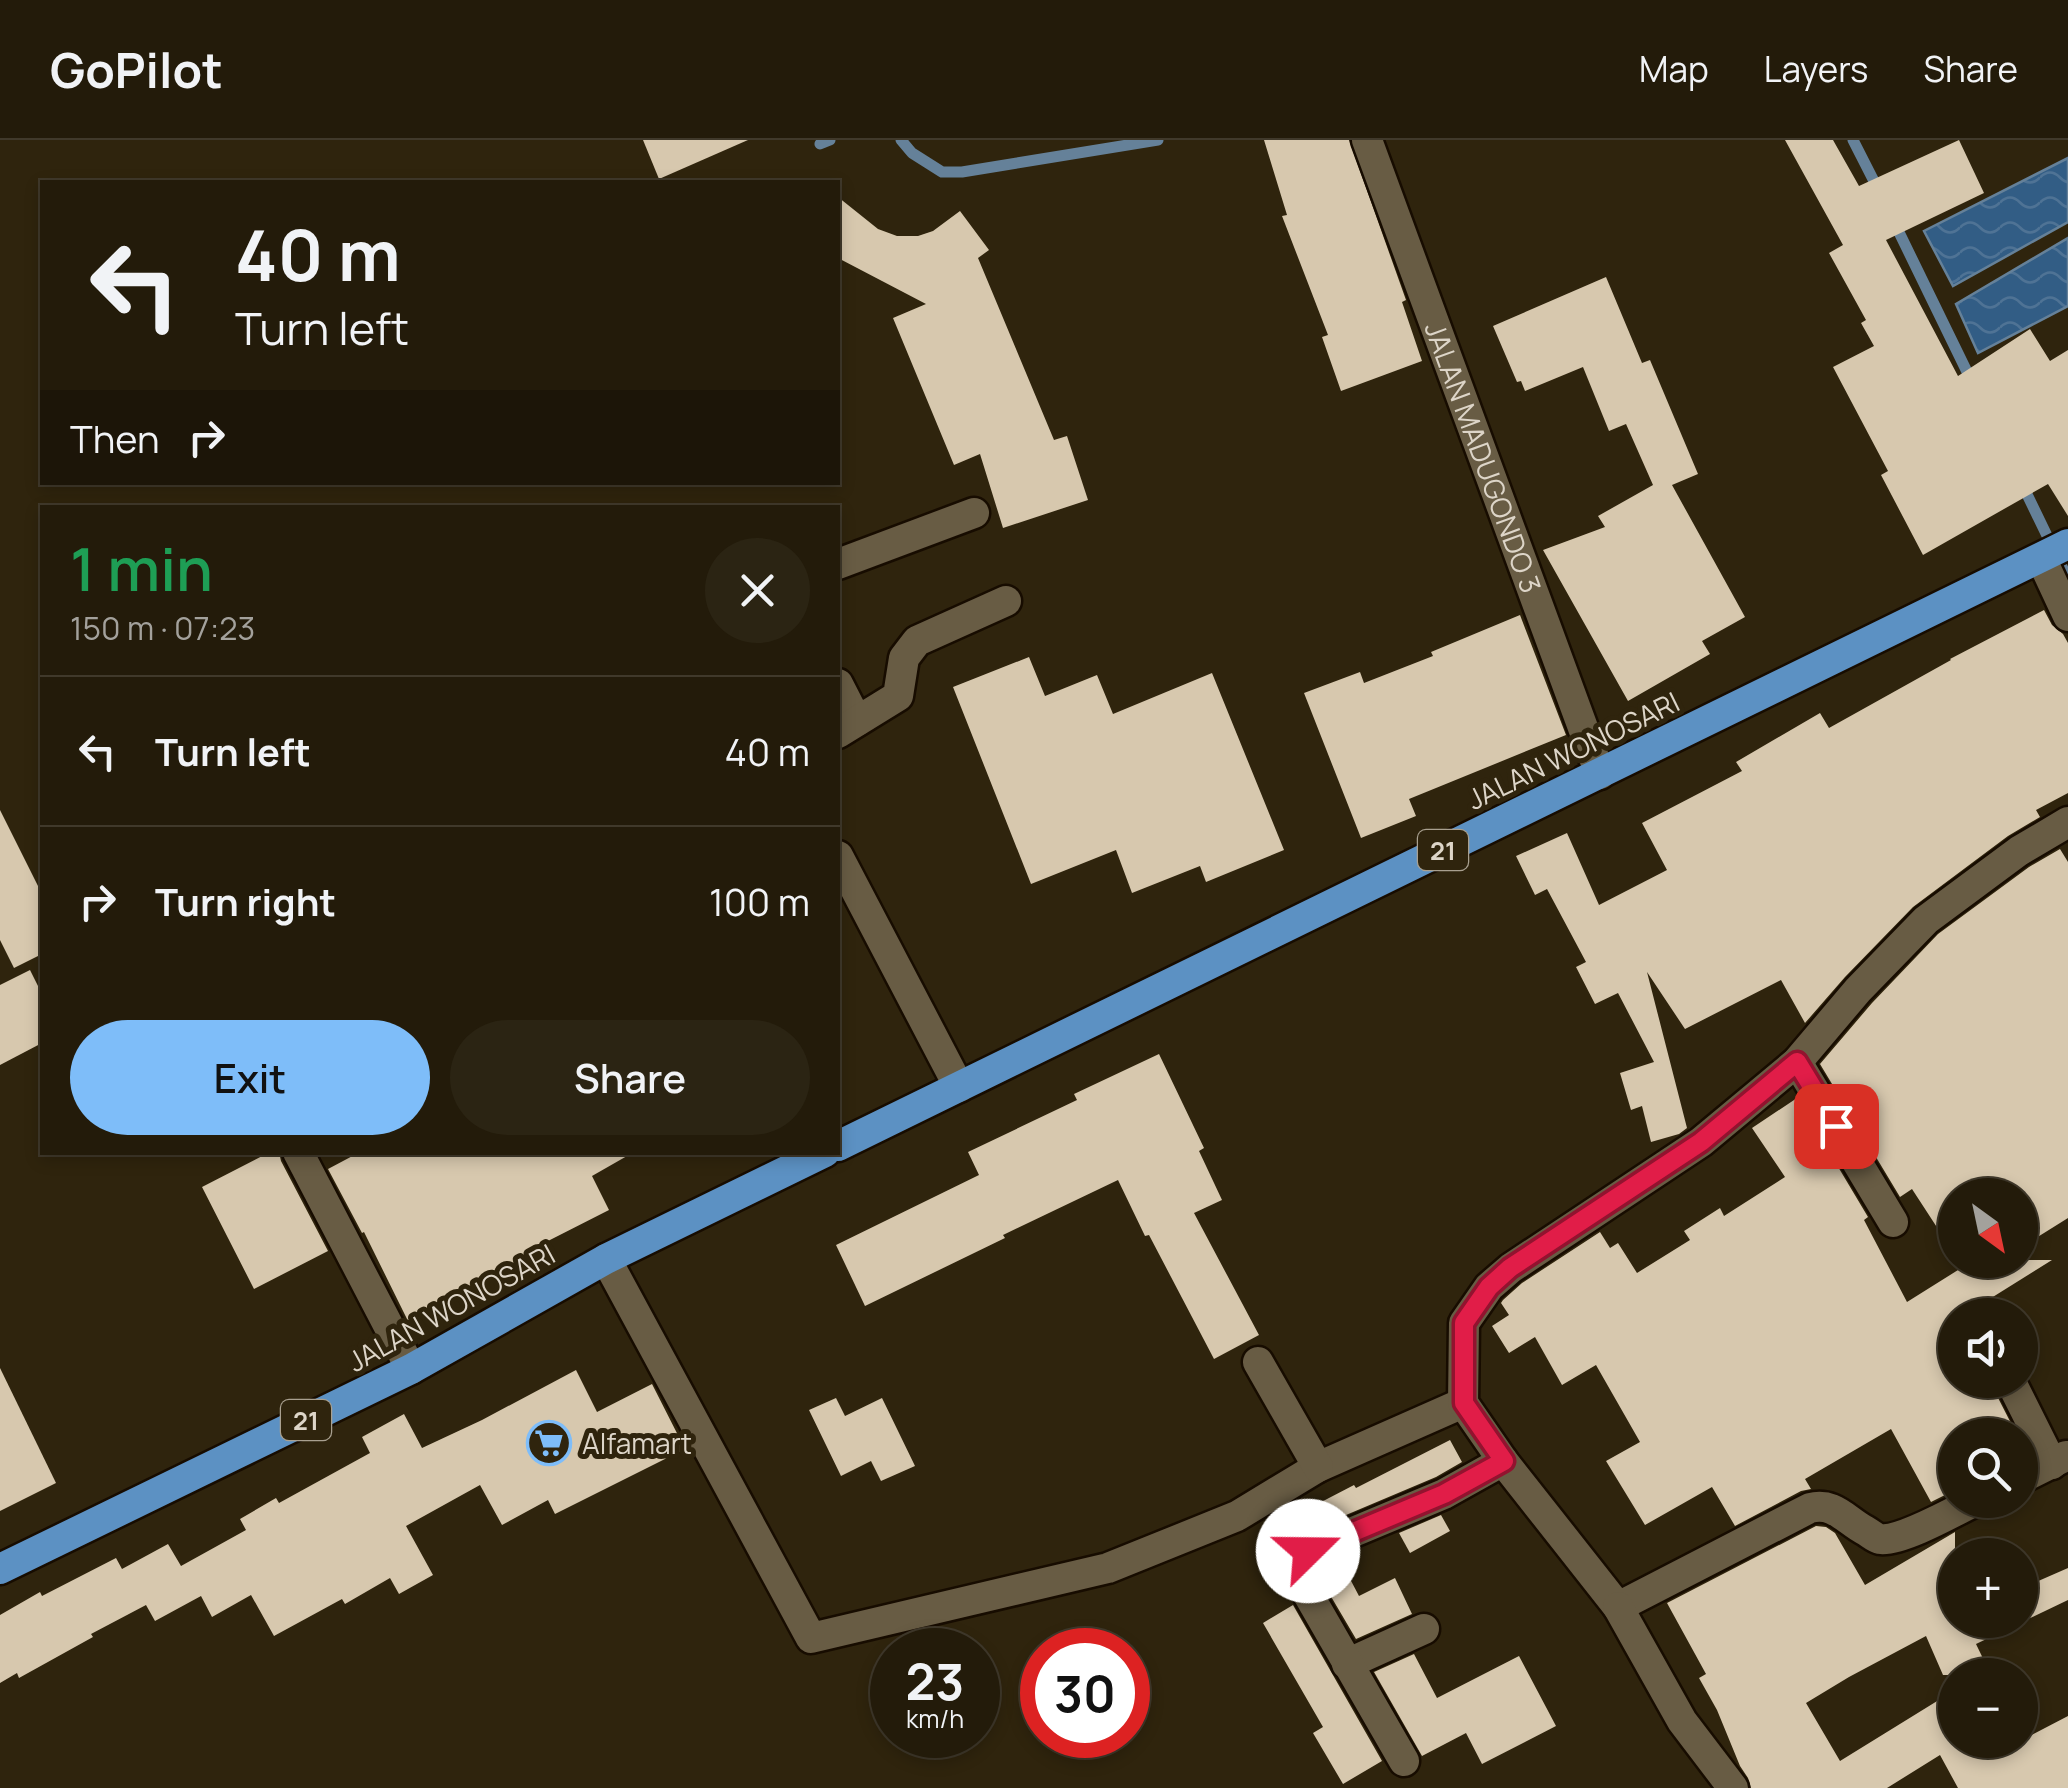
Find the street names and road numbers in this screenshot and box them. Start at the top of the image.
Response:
street label: JALAN MADUGONDO 3 [1416,316,1551,598]
street label: JALAN WONOSARI [1461,682,1685,818]
road number: 21 [1418,830,1468,870]
street label: JALAN WONOSARI [341,1234,561,1380]
road number: 21 [281,1400,331,1440]

